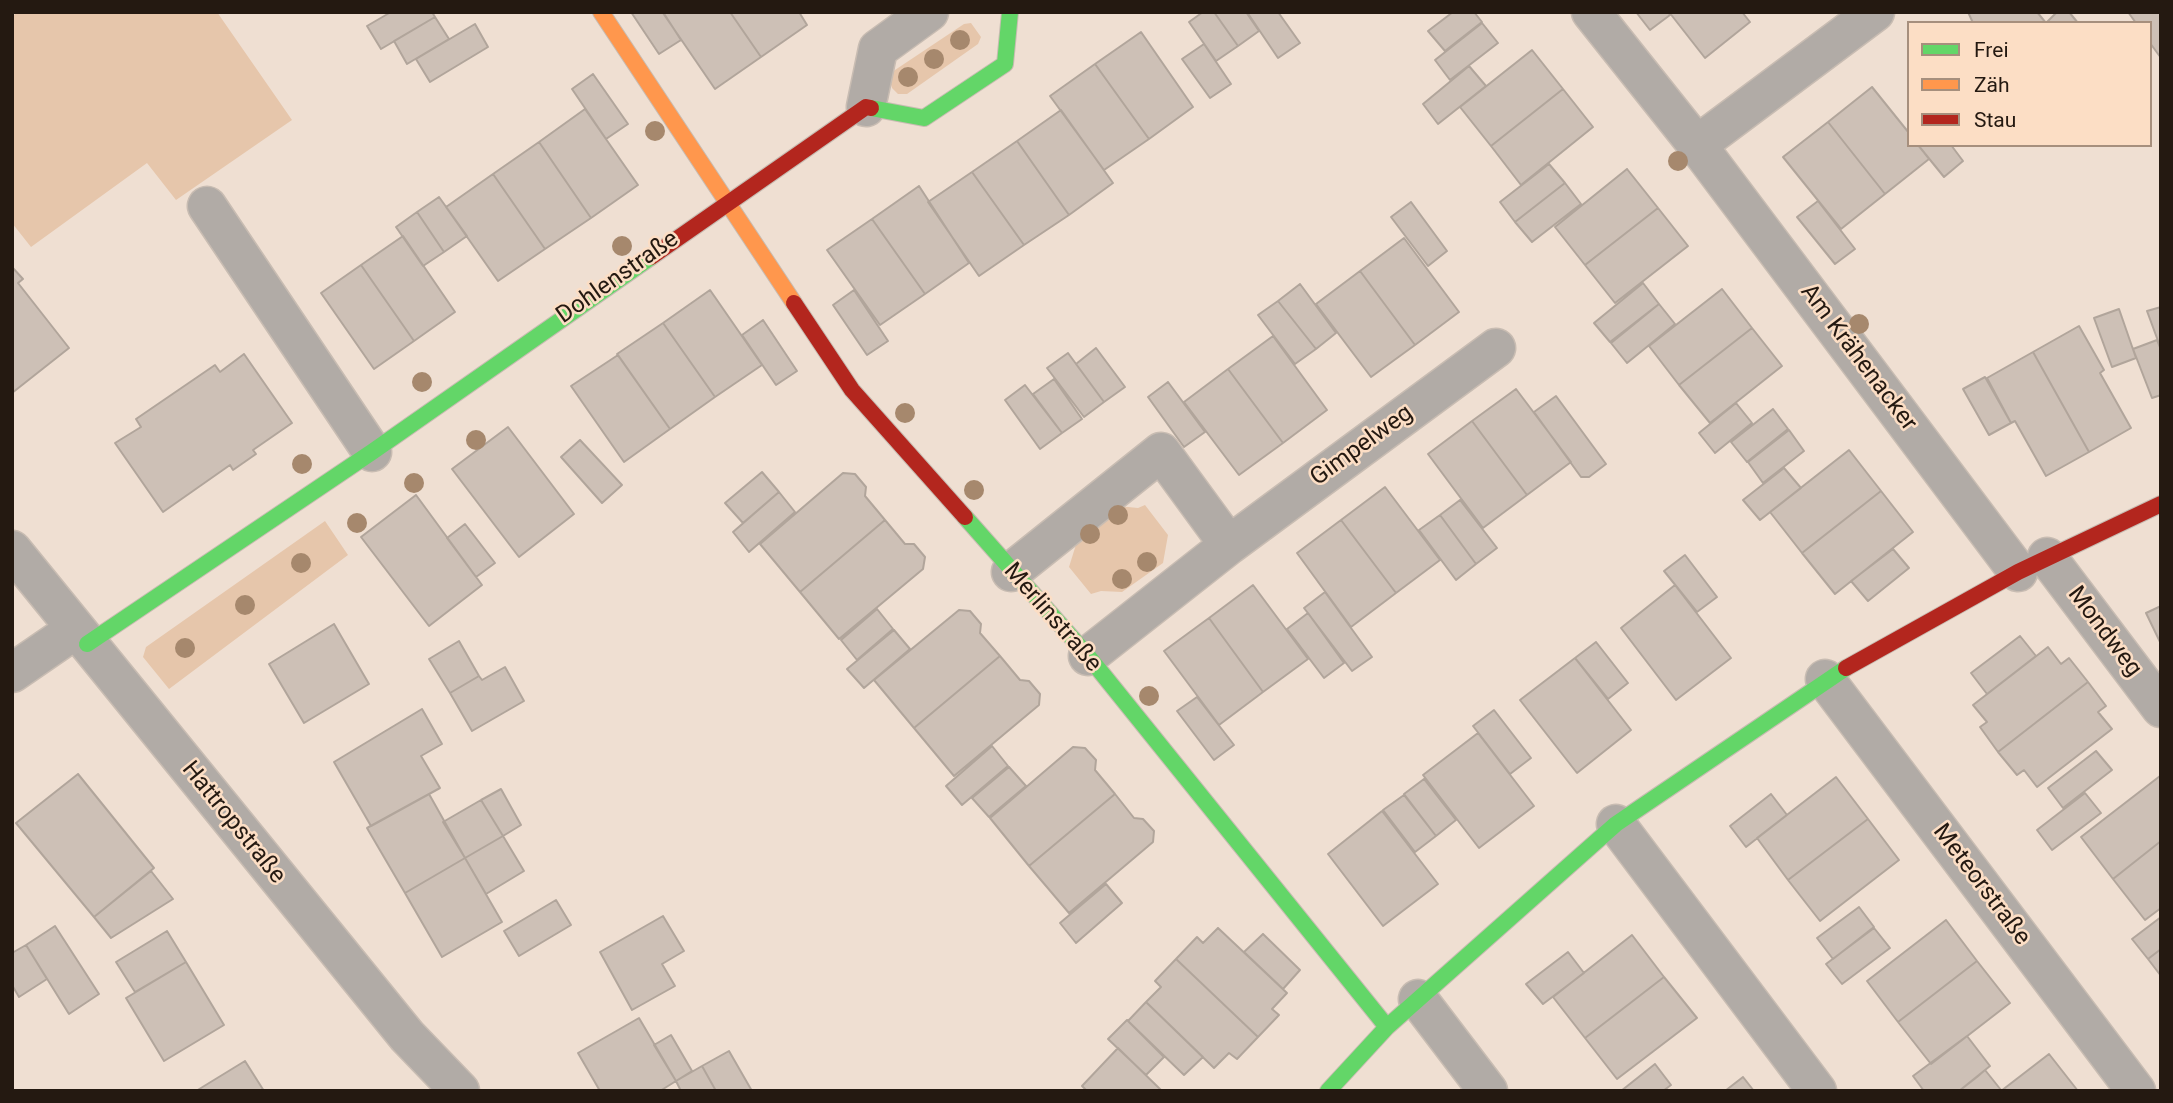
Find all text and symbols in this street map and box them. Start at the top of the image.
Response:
legend [1907,21,2152,147]
text: Frei [1974,38,2009,62]
text: Zäh [1974,73,2010,97]
text: Stau [1974,108,2016,132]
street label: Dohlenstraße [551,225,685,331]
street label: Am Krähenacker [1794,279,1922,437]
street label: Gimpelweg [1305,399,1419,493]
street label: Merlinstraße [997,558,1107,678]
street label: Mondweg [2061,581,2147,683]
street label: Hattropstraße [175,756,291,890]
street label: Meteorstraße [1926,819,2036,951]

